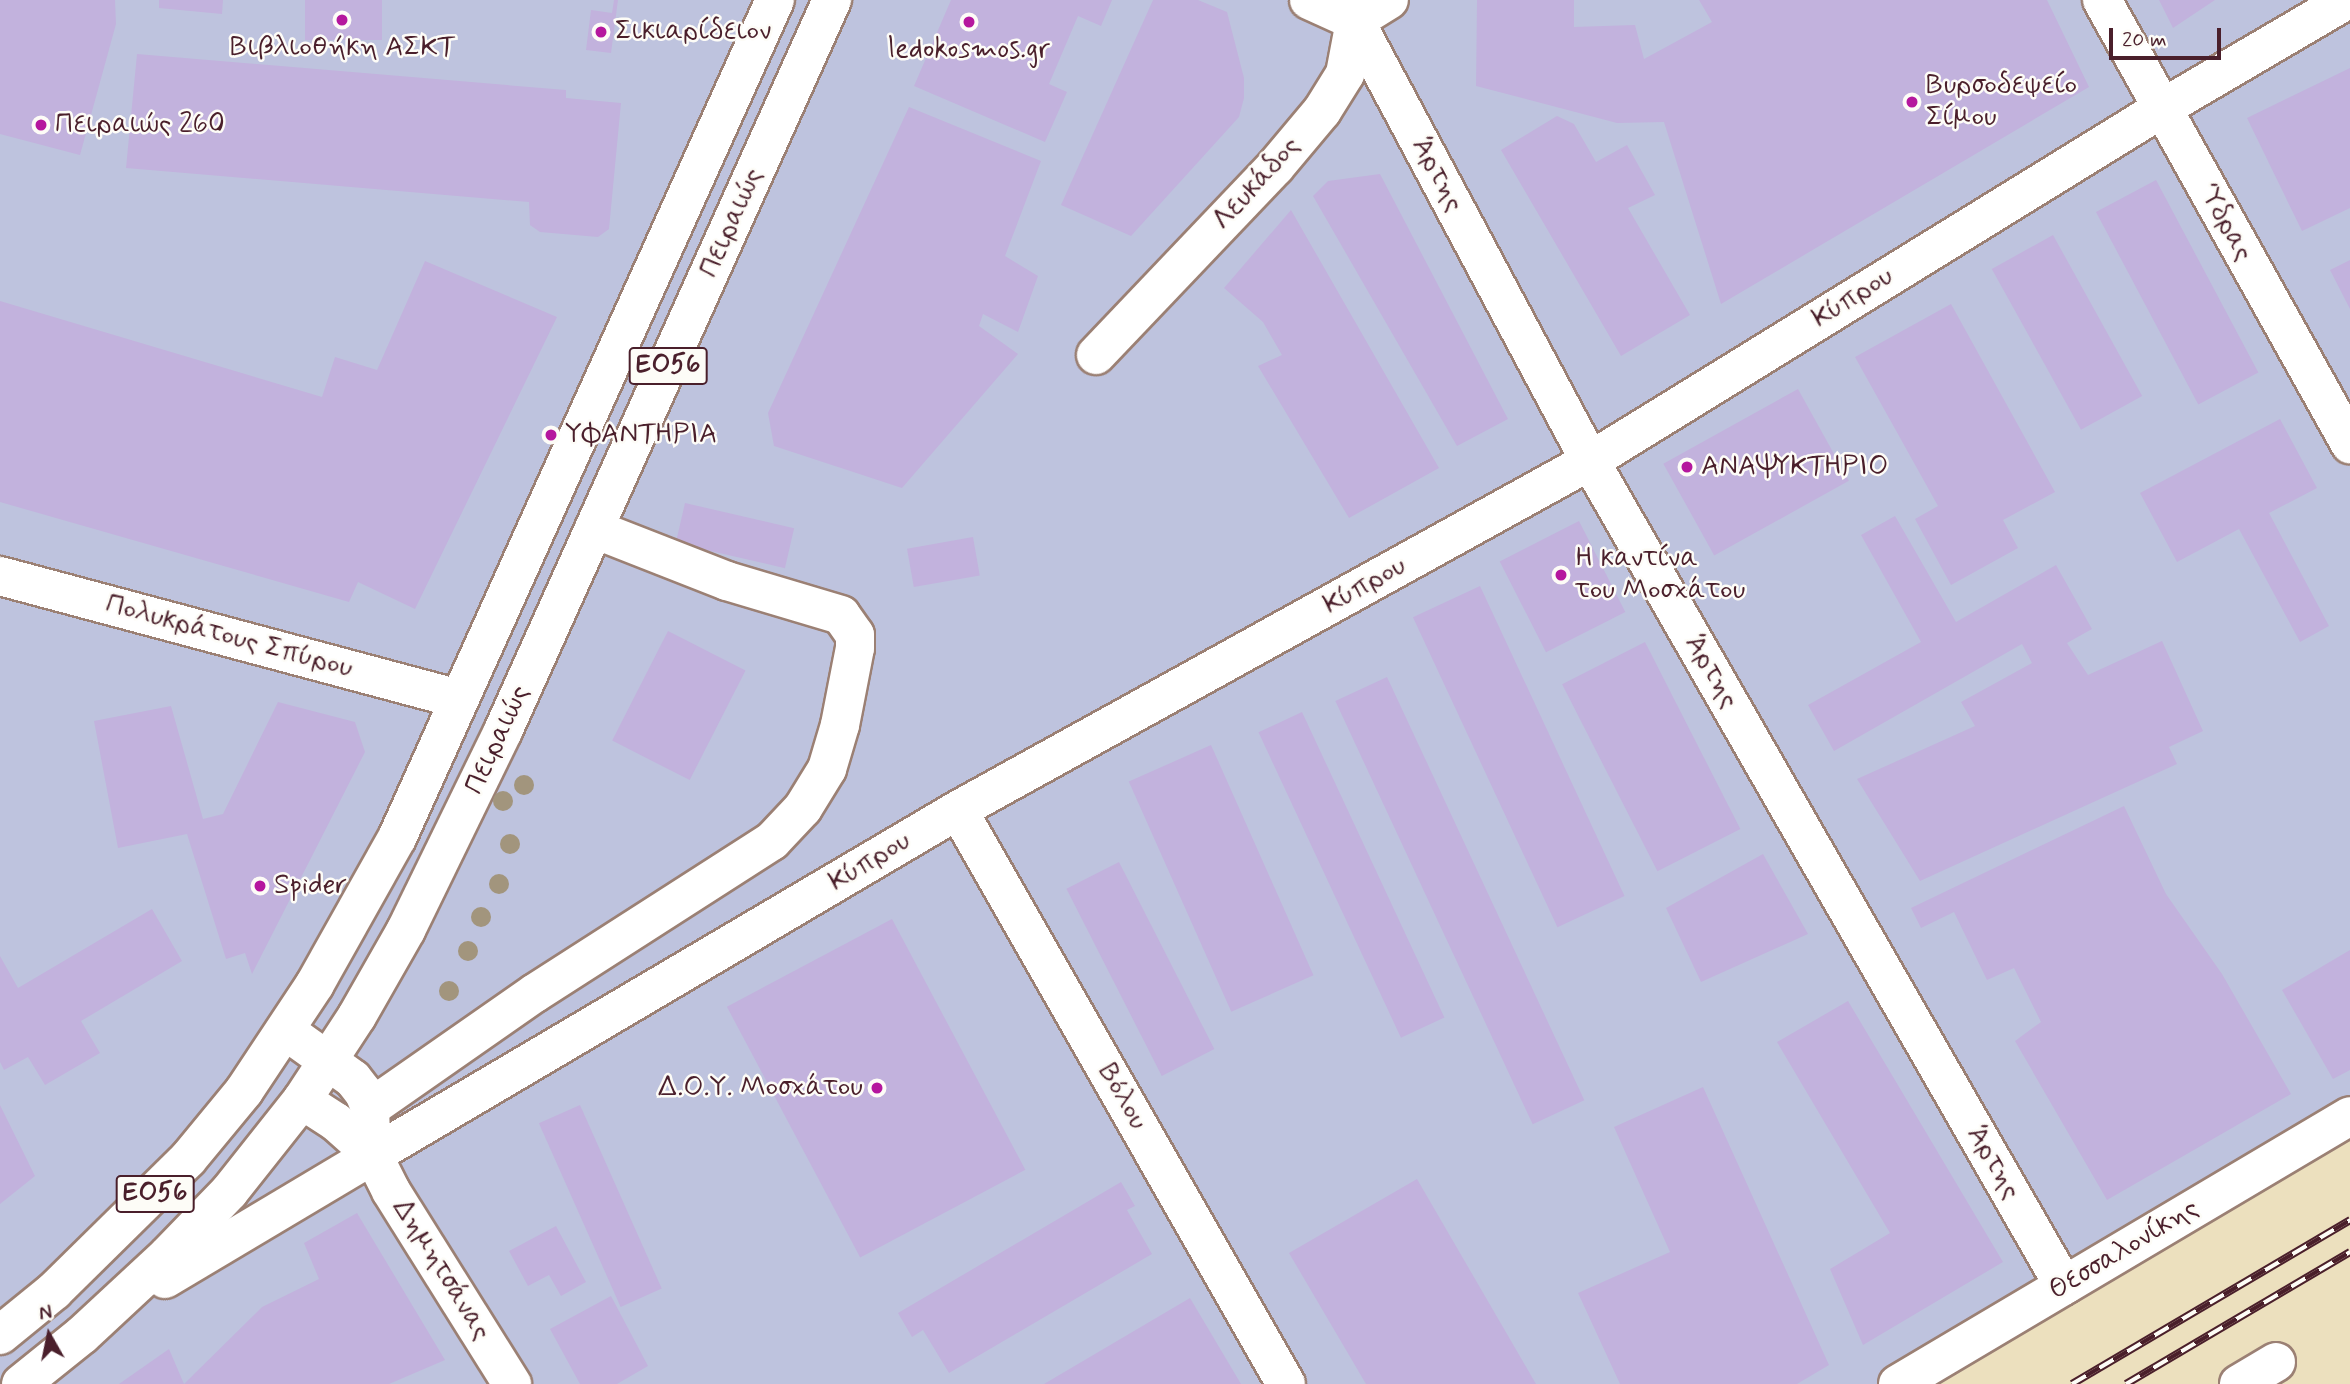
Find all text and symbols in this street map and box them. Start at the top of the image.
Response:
marker: Βιβλιοθήκη ΑΣΚΤ [334,12,350,28]
marker: ledokosmos.gr [961,14,977,30]
scale bar [2112,14,2224,58]
place label: Σικιαρίδειον [615,15,771,49]
marker: Σικιαρίδειον [593,24,609,40]
text: 20 m [2122,26,2167,54]
place label: Βιβλιοθήκη ΑΣΚΤ [230,31,454,65]
place label: ledokosmos.gr [888,33,1050,67]
place label: Βυρσοδεψείο Σίμου [1926,69,2077,135]
marker: Βυρσοδεψείο Σίμου [1904,94,1920,110]
place label: Πειραιώς 260 [55,108,225,142]
marker: Πειραιώς 260 [33,117,49,133]
street label: Λευκάδος [1206,130,1308,238]
street label: Άρτης [1404,132,1470,218]
street label: Πειραιώς [693,163,771,283]
street label: Ύδρας [2190,179,2260,267]
street label: Κύπρου [1806,260,1900,336]
road number: ΕΟ56 [628,344,708,388]
place label: ΥΦΑΝΤΗΡΙΑ [565,418,717,452]
marker: ΥΦΑΝΤΗΡΙΑ [543,427,559,443]
place label: ΑΝΑΨΥΚΤΗΡΙΟ [1701,450,1888,484]
marker: ΑΝΑΨΥΚΤΗΡΙΟ [1679,459,1695,475]
place label: Η καντίνα του Μοσχάτου [1575,542,1745,608]
street label: Κύπρου [1318,550,1412,622]
marker: Η καντίνα του Μοσχάτου [1553,567,1569,583]
street label: Πολυκράτους Σπύρου [102,588,356,686]
street label: Άρτης [1677,629,1745,715]
street label: Πειραιώς [458,680,538,800]
street label: Κύπρου [823,825,917,899]
place label: Spider [274,869,347,903]
marker: Spider [252,878,268,894]
street label: Βόλου [1090,1058,1154,1136]
place label: Δ.Ο.Υ. Μοσχάτου [658,1071,863,1105]
marker: Δ.Ο.Υ. Μοσχάτου [869,1080,885,1096]
street label: Άρτης [1959,1120,2027,1206]
road number: ΕΟ56 [115,1172,195,1217]
street label: Θεσσαλονίκης [2043,1192,2205,1308]
street label: Δημητσάνας [384,1193,498,1347]
north arrow [14,1300,84,1370]
text: N [37,1300,54,1327]

